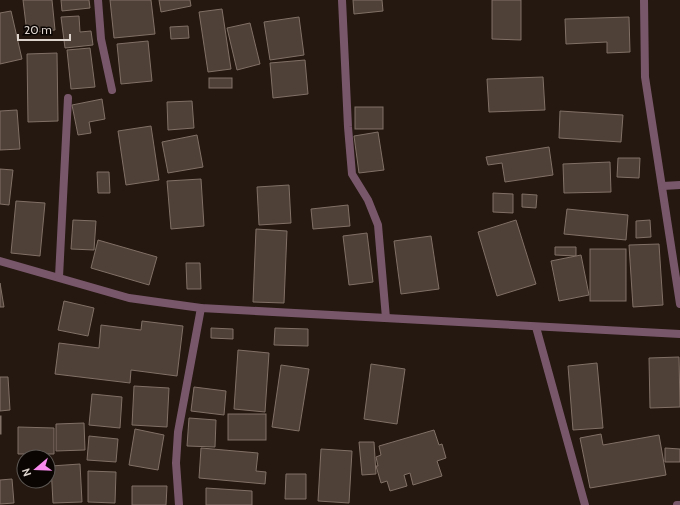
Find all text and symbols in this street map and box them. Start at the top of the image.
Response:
scale bar [18,16,70,42]
text: 20 m [24,22,52,37]
north arrow [16,449,56,489]
text: N [19,466,34,478]

